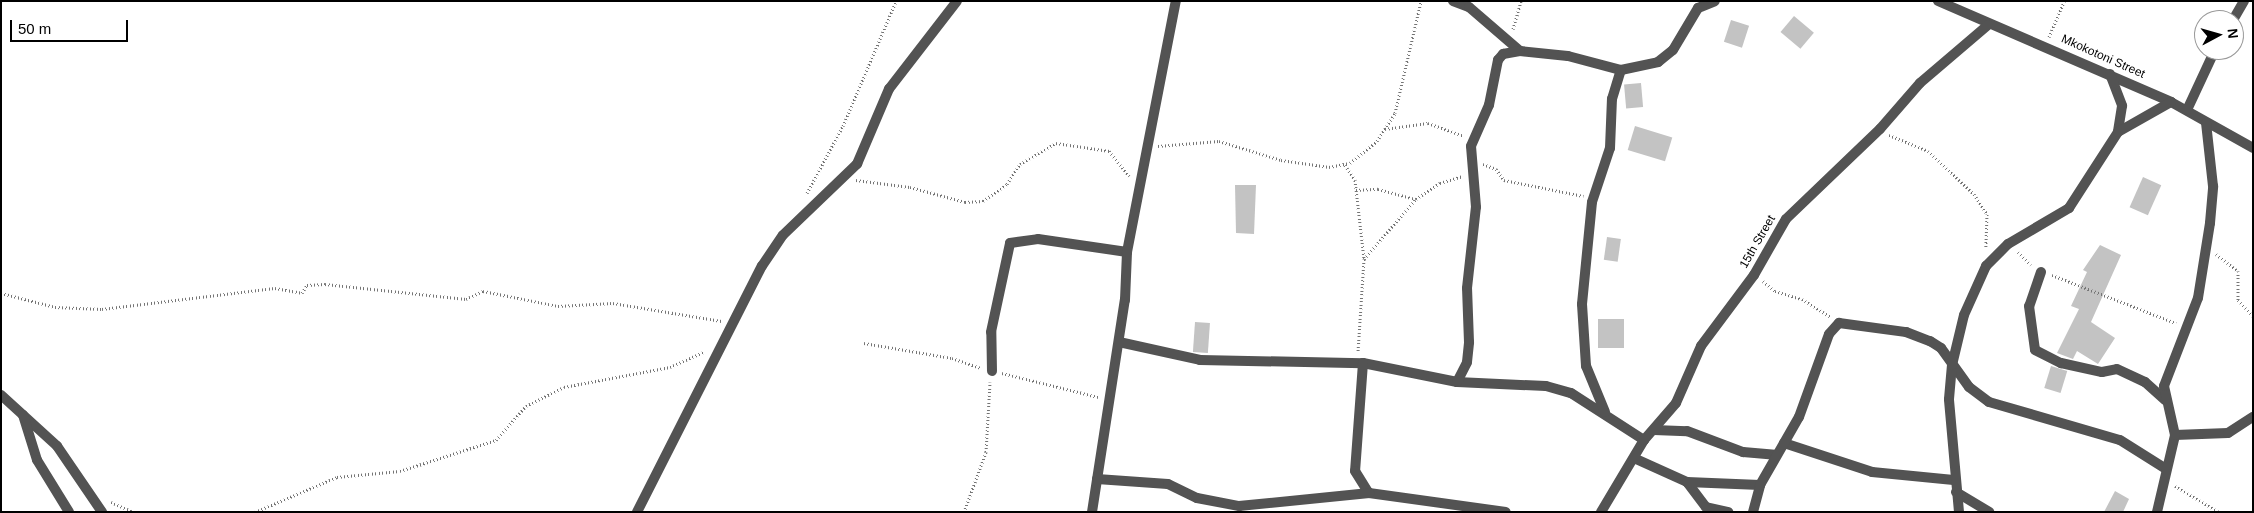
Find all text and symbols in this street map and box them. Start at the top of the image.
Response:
scale bar [12,10,130,42]
north arrow [2194,10,2244,60]
text: 50 m [18,20,51,37]
text: N [2224,28,2241,39]
street label: Mkokotoni Street [2059,32,2147,82]
street label: 15th Street [1737,213,1779,271]

